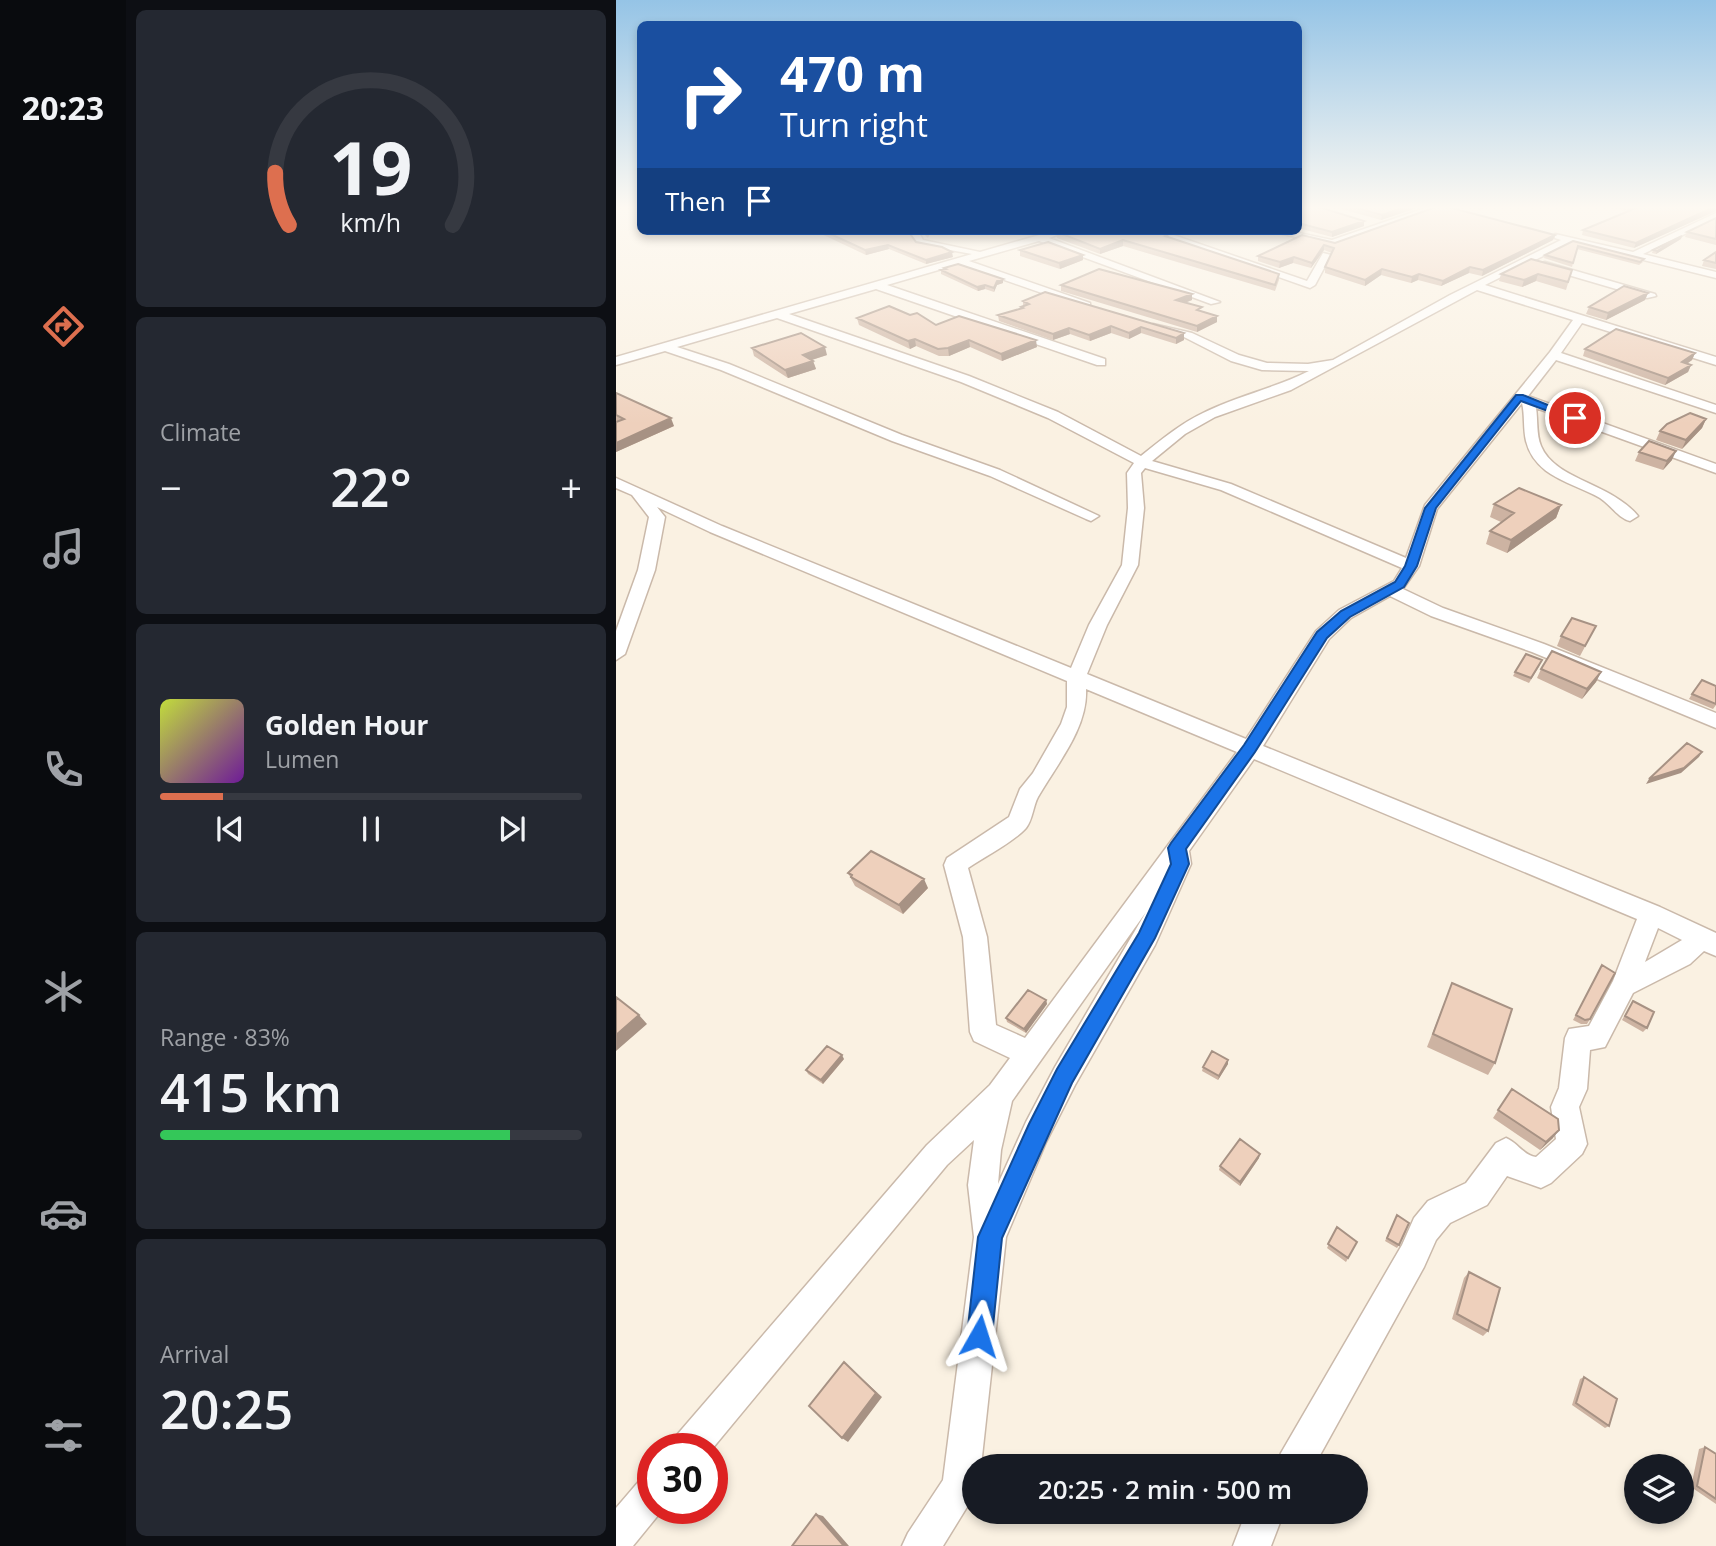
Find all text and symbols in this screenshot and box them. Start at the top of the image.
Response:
text: 470 m [780,40,925,106]
icon: right [665,49,756,140]
text: 20:23 [22,86,104,129]
text: Turn right [780,103,928,146]
text: 19 [329,117,413,216]
icon: arrive [740,182,778,220]
text: Then [665,183,726,219]
text: km/h [341,204,401,238]
icon: directions [39,302,88,351]
pin [1545,388,1605,448]
icon: arrive [1556,399,1594,437]
text: Climate [160,416,241,448]
text: 22° [330,451,412,522]
text: − [160,461,182,513]
text: + [560,461,582,513]
icon: music [39,524,88,573]
text: Golden Hour [265,707,428,743]
text: Lumen [265,743,339,775]
icon: phone [39,745,88,794]
icon: previous [211,810,249,848]
icon: pause [352,810,390,848]
icon: next [493,810,531,848]
icon: climate [39,967,88,1016]
text: Range · 83% [160,1021,290,1053]
text: 415 km [160,1056,342,1127]
icon: car [39,1189,88,1238]
position arrow [942,1299,1016,1373]
text: Arrival [160,1338,229,1370]
text: 20:25 [160,1373,293,1444]
icon: filters [39,1411,88,1460]
speed limit sign: 30 [637,1433,728,1524]
map controls [1624,1454,1694,1524]
button: layers [1624,1454,1694,1524]
text: 20:25 · 2 min · 500 m [1038,1471,1292,1507]

